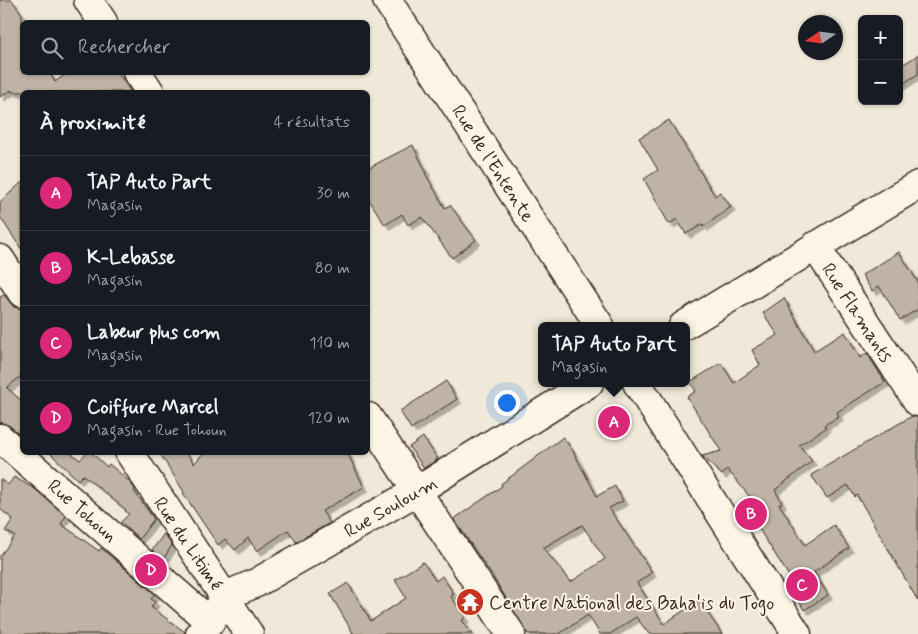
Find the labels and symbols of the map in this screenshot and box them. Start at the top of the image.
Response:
north arrow [798,15,843,60]
street label: Rue de l'Entente [445,100,540,227]
street label: Rue Flamants [815,258,898,367]
your location [494,390,520,416]
pin: A [598,403,630,441]
street label: Rue Souloum [340,471,442,544]
street label: Rue Tohoun [42,474,122,548]
street label: Rue du Litimé [147,492,228,595]
pin: B [735,495,767,533]
pin: D [135,551,167,589]
pin: C [786,566,818,604]
temple icon: Centre National des Baha'is du Togo [455,587,485,617]
place label: Centre National des Baha'is du Togo [489,591,774,617]

